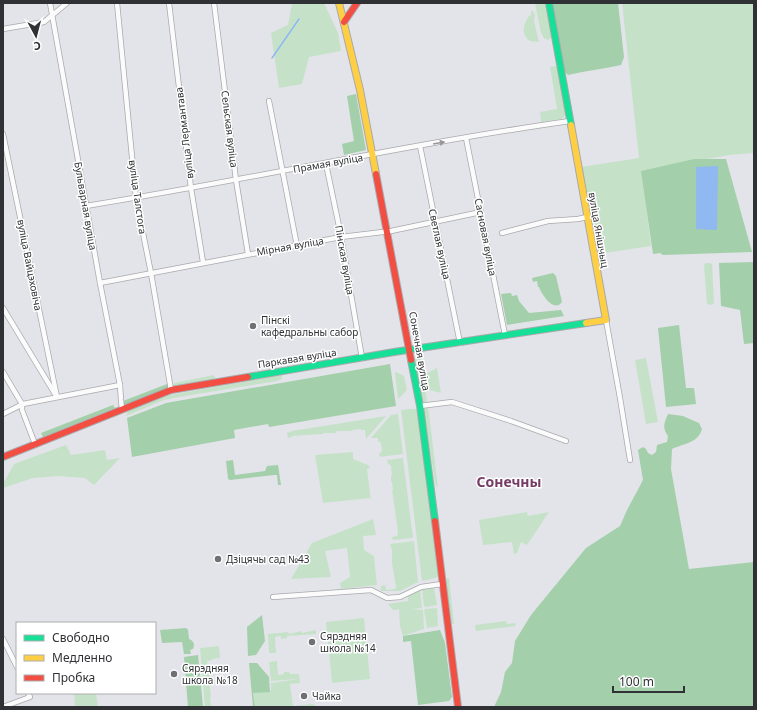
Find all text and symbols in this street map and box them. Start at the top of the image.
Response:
north arrow [16,16,56,56]
text: С [33,39,42,54]
street label: вуліца Лермантава [171,86,197,180]
street label: Сельская вуліца [218,90,242,168]
one-way arrow [433,140,445,146]
street label: Прамая вуліца [292,150,364,176]
street label: вуліца Талстога [126,159,150,235]
street label: Бульварная вуліца [71,161,101,251]
street label: вуліца Янішчыц [585,191,613,270]
street label: Сасновая вуліца [472,197,500,277]
street label: Светлая вуліца [426,207,454,281]
street label: вуліца Вайцэховіча [14,218,46,312]
street label: Пінская вуліца [332,224,358,296]
street label: Мірная вуліца [255,233,325,259]
street label: Сонечная вуліца [406,310,434,392]
place label: Пінскі кафедральны сабор [261,313,358,339]
marker: Пінскі кафедральны сабор [248,321,258,331]
street label: Паркавая вуліца [257,345,337,371]
district label: Сонечны [476,472,542,491]
place label: Дзіцячы сад №43 [226,552,310,566]
marker: Дзіцячы сад №43 [213,554,223,564]
legend [16,622,156,694]
text: Свободно [52,629,110,646]
place label: Сярэдняя школа №14 [320,629,376,655]
marker: Сярэдняя школа №14 [307,637,317,647]
text: Медленно [52,649,112,666]
place label: Сярэдняя школа №18 [182,661,238,687]
scale bar [613,668,684,694]
text: Пробка [52,669,95,686]
marker: Сярэдняя школа №18 [169,669,179,679]
text: 100 m [619,673,654,690]
place label: Чайка [312,689,341,703]
marker: Чайка [299,691,309,701]

